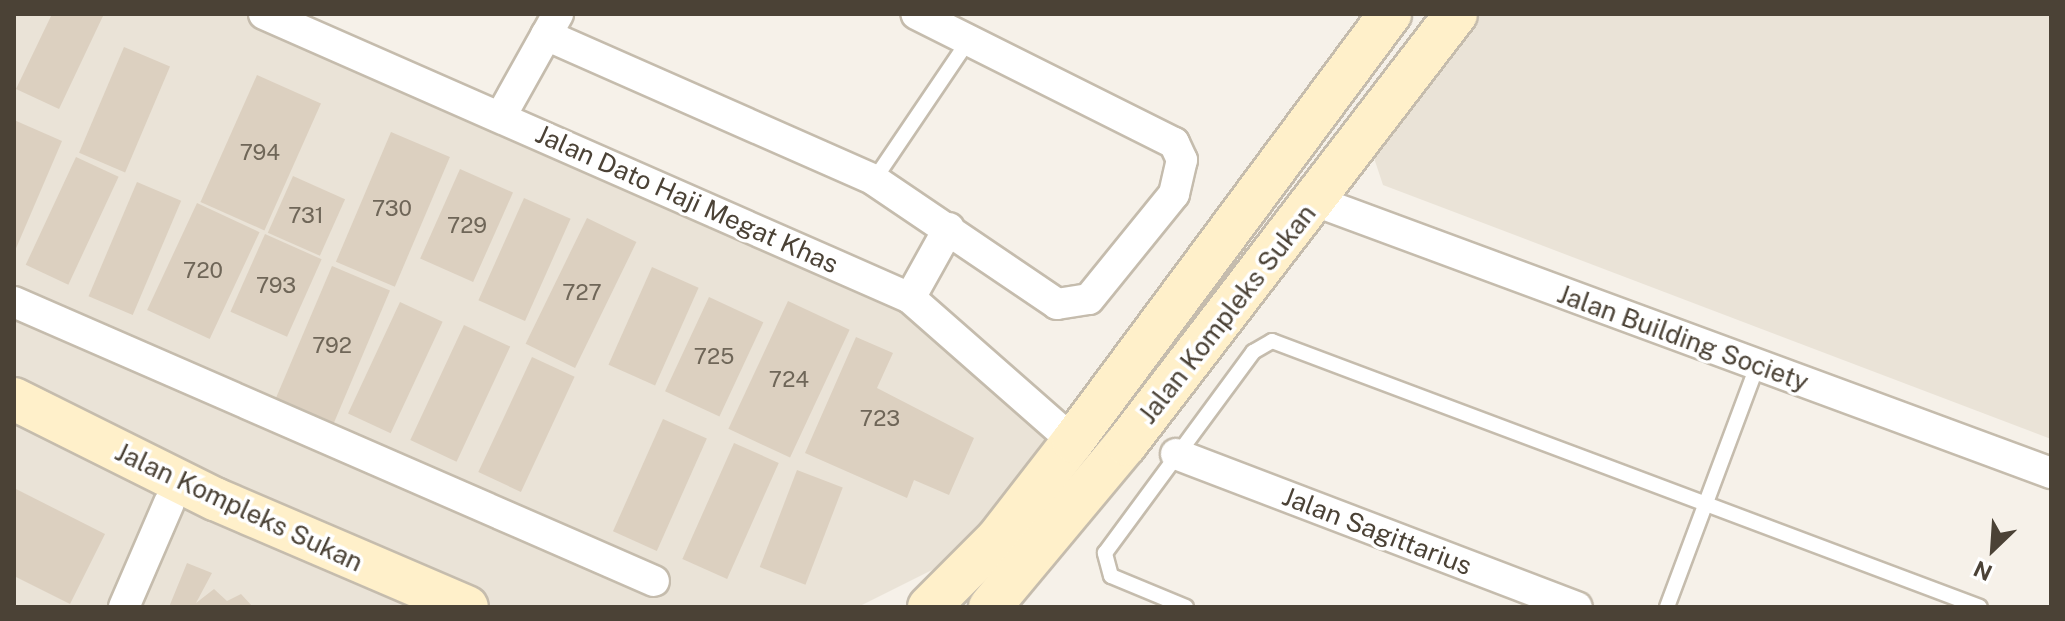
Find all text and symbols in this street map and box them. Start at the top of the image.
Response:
street label: Jalan Dato Haji Megat Khas [531,118,843,280]
house number: 794 [240,140,280,166]
house number: 730 [372,196,412,222]
street label: Jalan Kompleks Sukan [1132,198,1322,430]
house number: 731 [288,203,324,229]
house number: 729 [447,213,487,239]
house number: 720 [183,258,223,284]
house number: 793 [256,273,296,299]
street label: Jalan Building Society [1553,278,1813,398]
house number: 727 [562,280,602,306]
house number: 792 [312,333,352,359]
house number: 725 [694,344,734,370]
house number: 724 [769,367,809,393]
house number: 723 [860,406,900,432]
street label: Jalan Kompleks Sukan [110,436,368,578]
street label: Jalan Sagittarius [1278,481,1476,581]
north arrow [1953,509,2033,589]
text: N [1970,555,1996,586]

